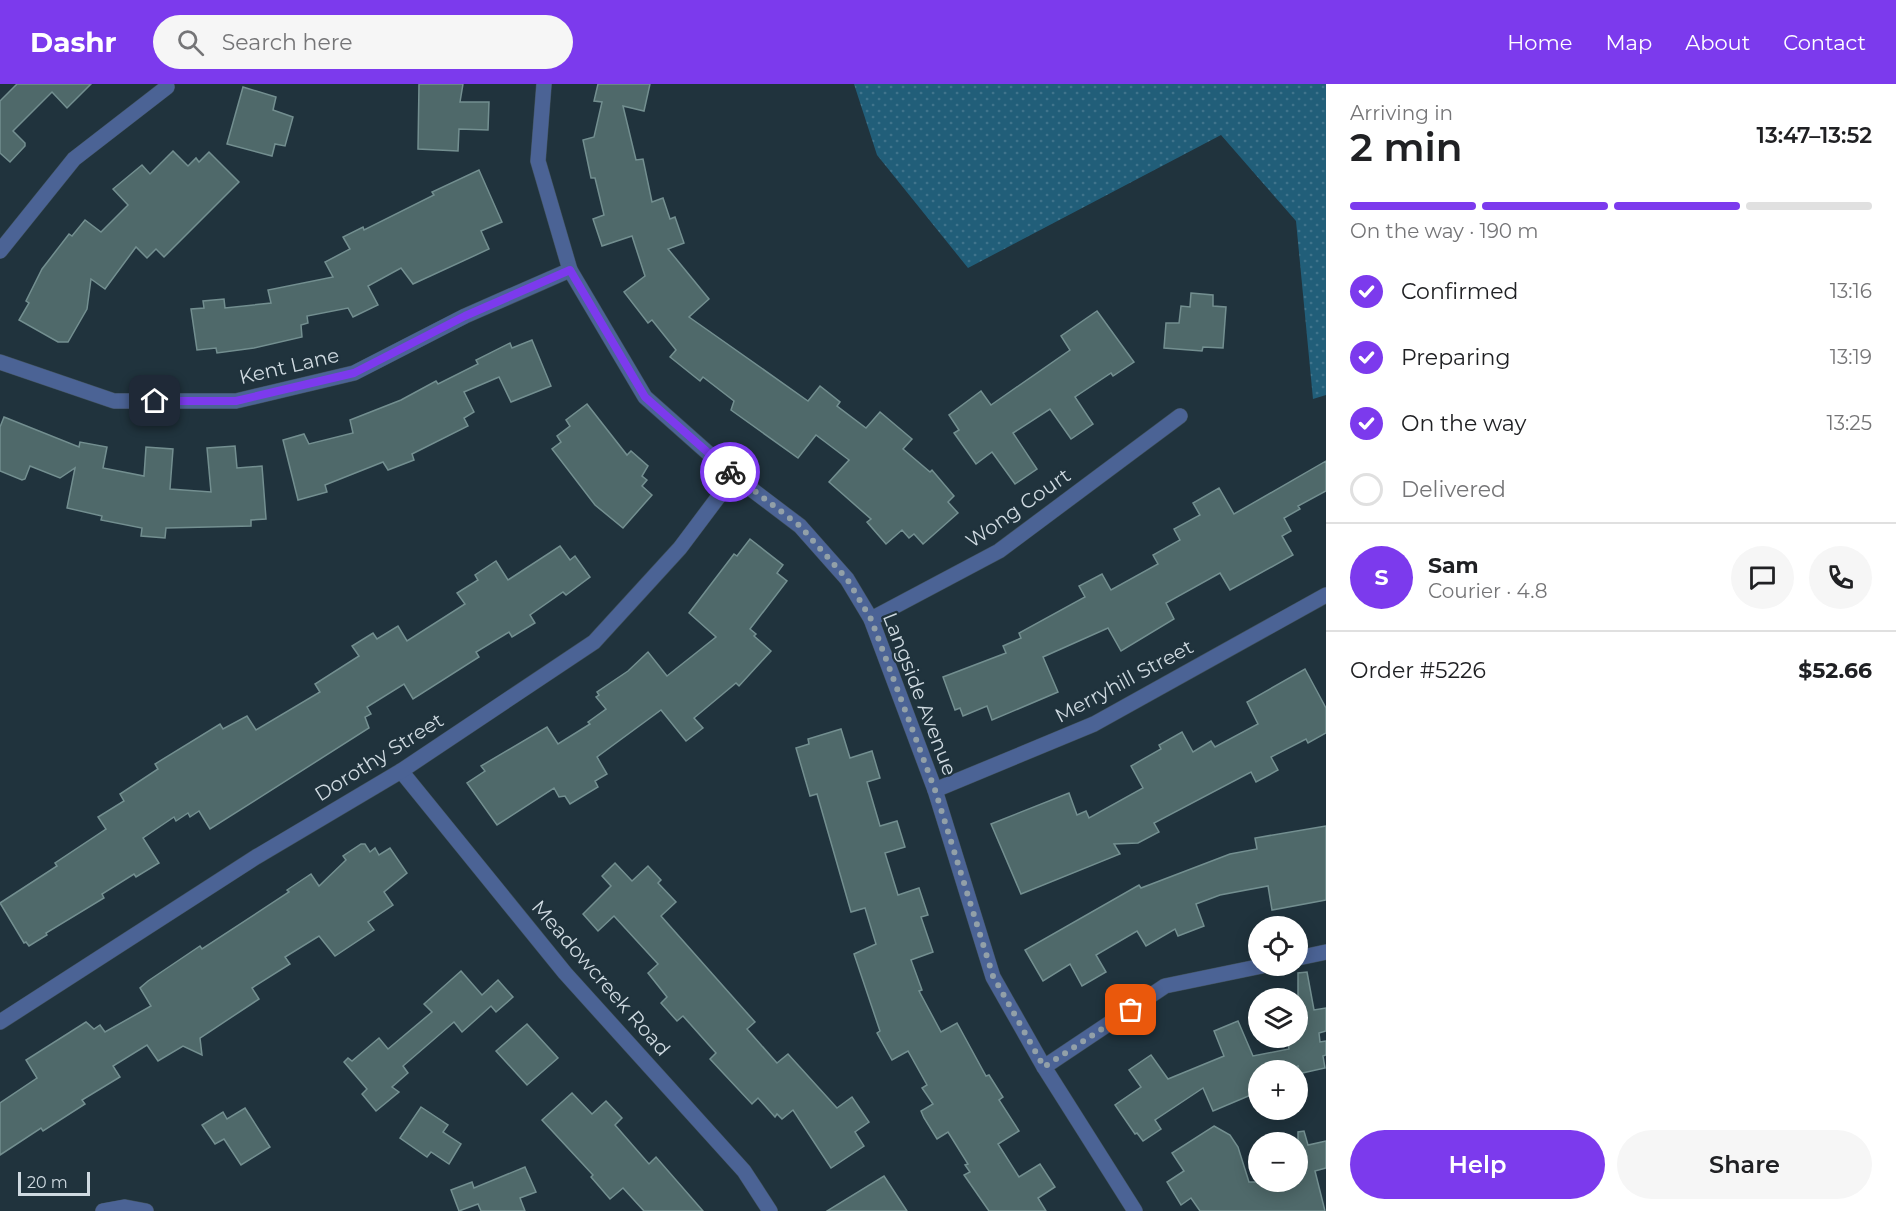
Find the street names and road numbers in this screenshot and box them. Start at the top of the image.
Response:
street label: Kent Lane [237,343,341,389]
street label: Wong Court [961,463,1075,553]
street label: Langside Avenue [878,609,962,779]
street label: Merryhill Street [1051,634,1197,728]
street label: Dorothy Street [310,708,448,806]
street label: Meadowcreek Road [527,895,675,1061]

